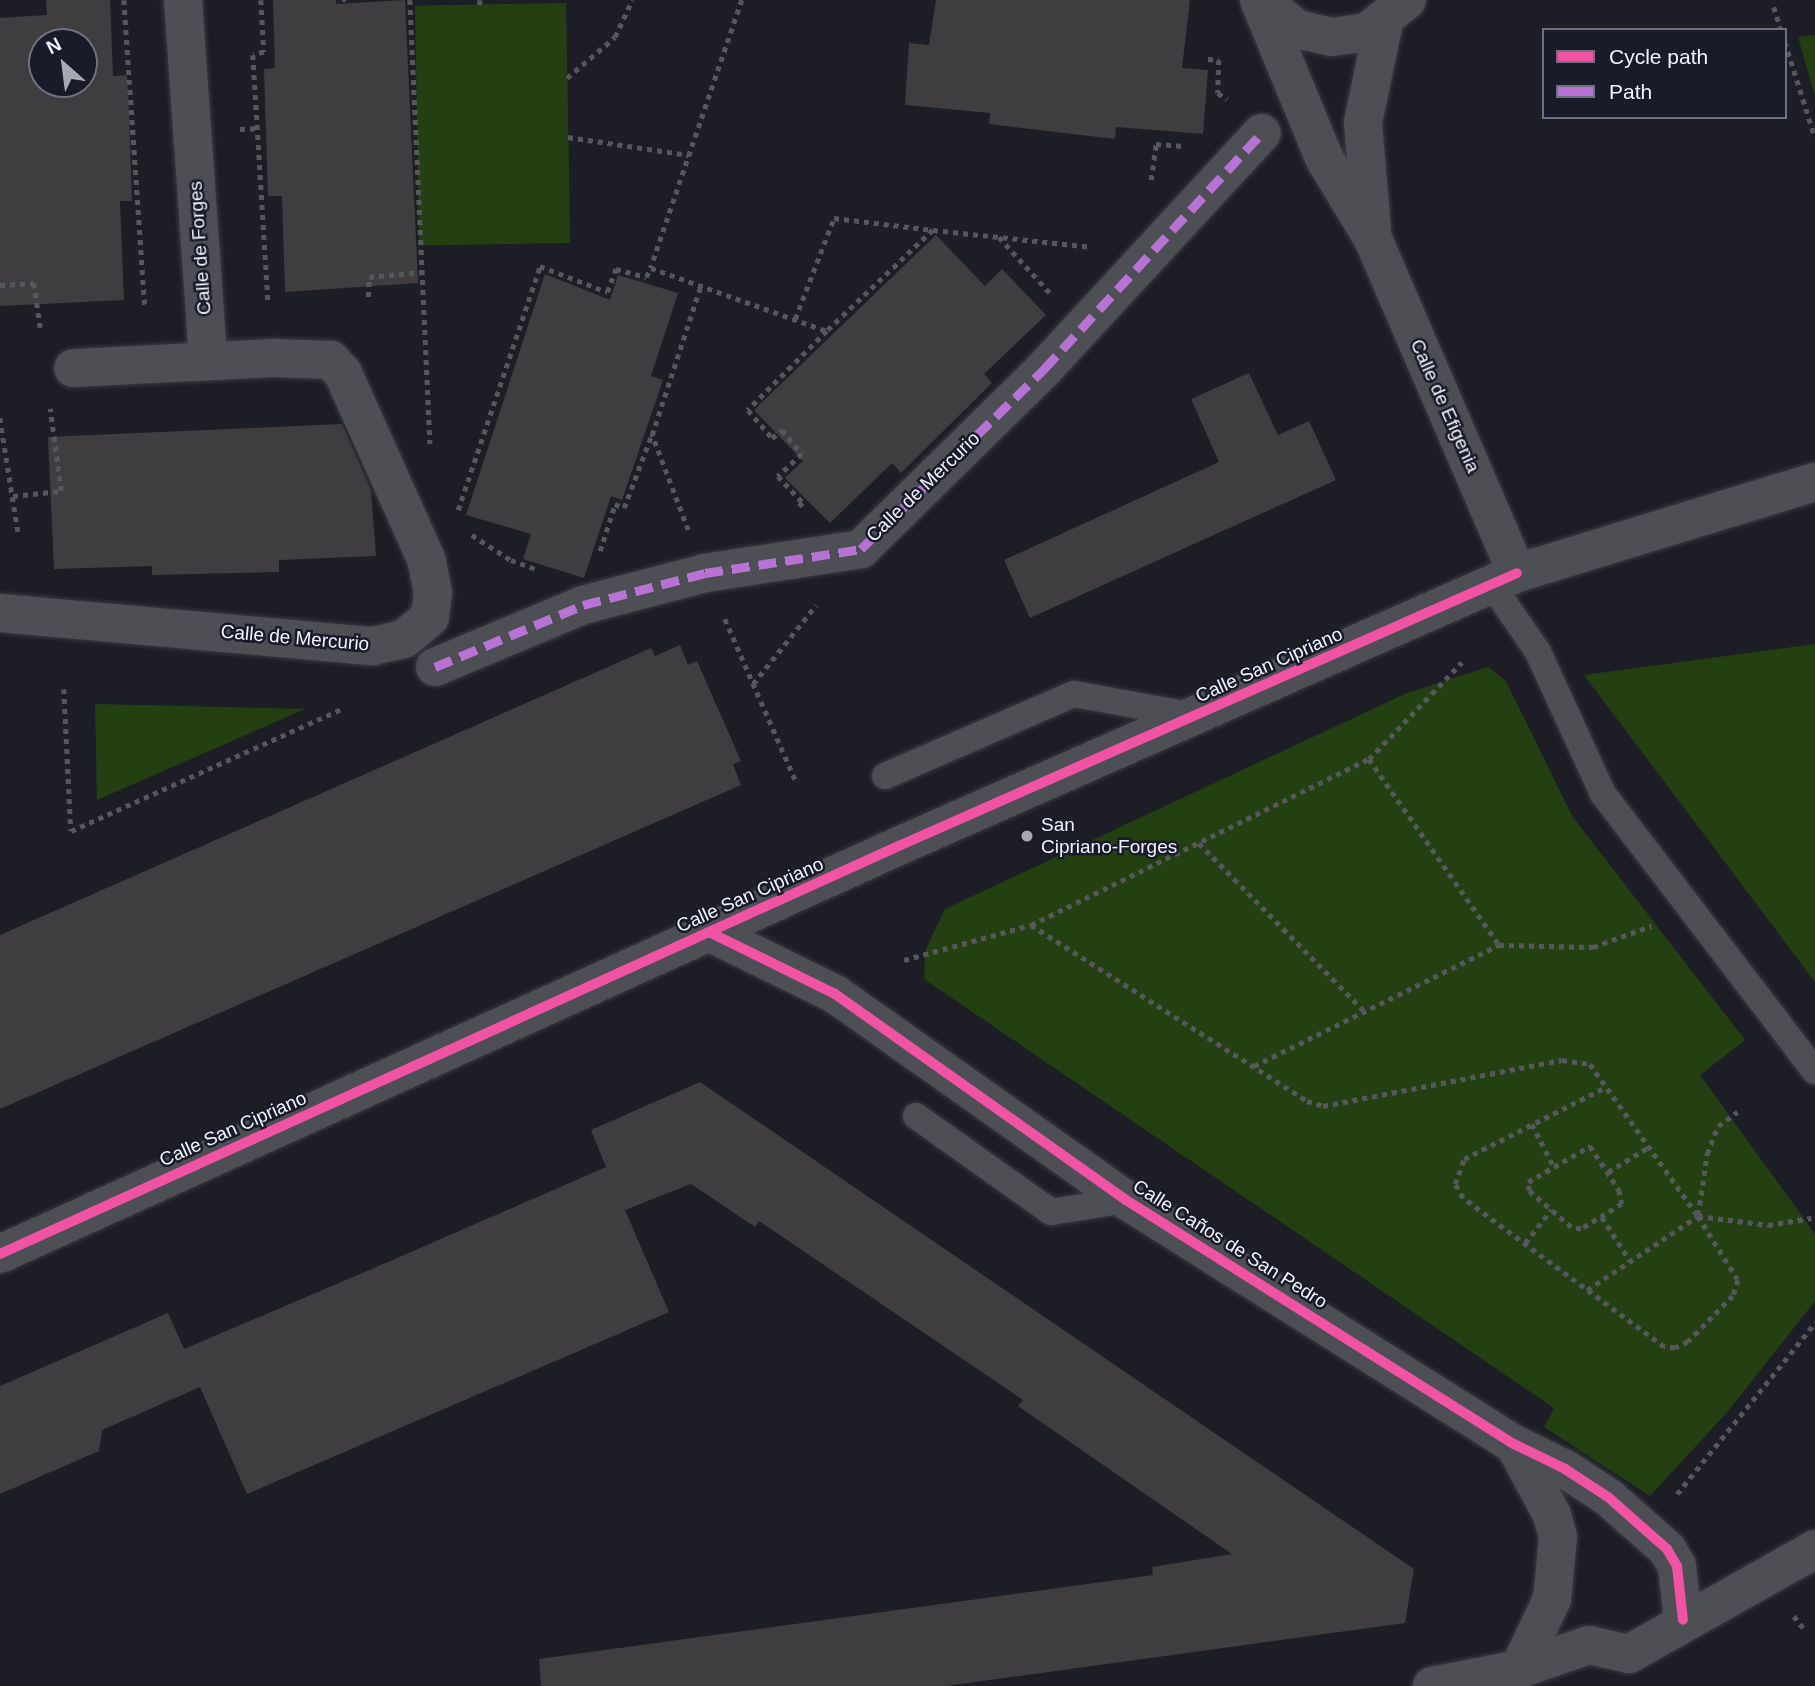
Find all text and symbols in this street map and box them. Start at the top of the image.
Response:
north arrow [28,28,98,98]
legend [1542,28,1787,119]
text: N [43,33,65,58]
text: Cycle path [1609,45,1708,68]
text: Path [1609,80,1652,103]
street label: Calle de Forges [184,180,216,316]
street label: Calle de Efigenia [1405,336,1485,476]
street label: Calle de Mercurio [862,427,984,547]
street label: Calle de Mercurio [220,620,370,656]
street label: Calle San Cipriano [1192,622,1346,708]
place label: San Cipriano-Forges [1041,814,1177,858]
marker: San Cipriano-Forges [1019,828,1035,844]
street label: Calle San Cipriano [673,852,827,938]
street label: Calle San Cipriano [156,1086,310,1172]
street label: Calle Caños de San Pedro [1129,1175,1331,1313]

